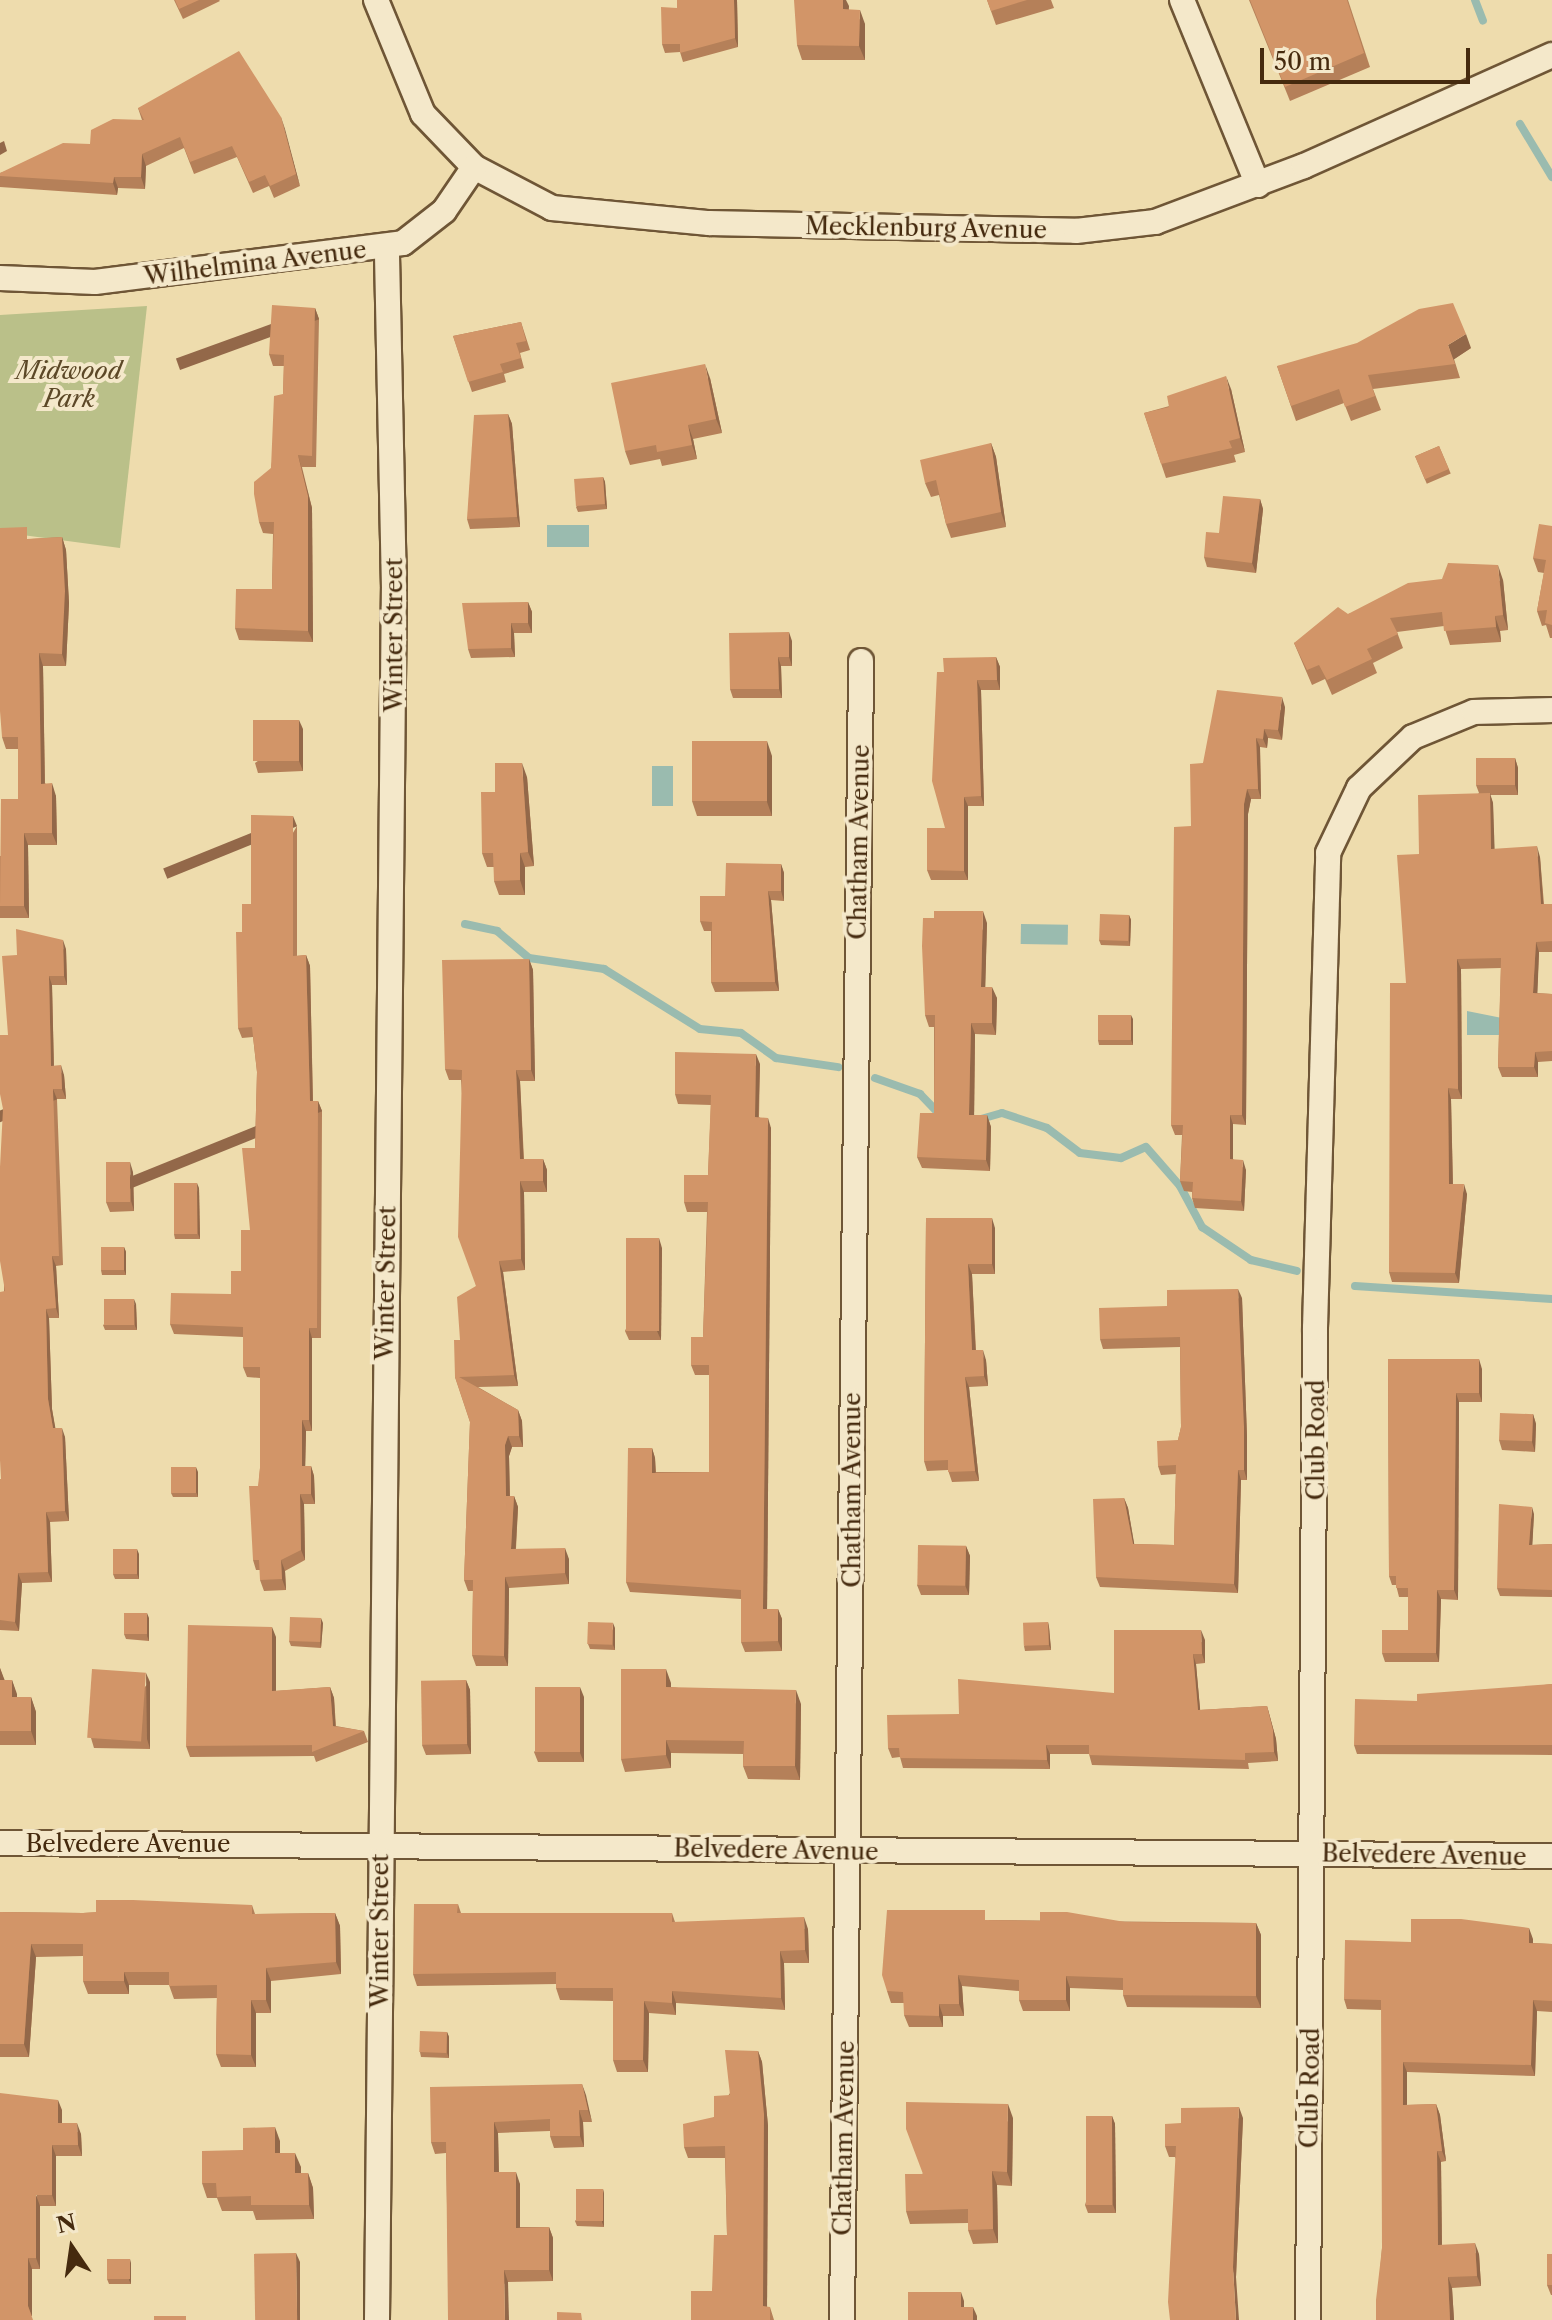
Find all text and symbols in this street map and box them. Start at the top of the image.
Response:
scale bar [1264,32,1474,82]
text: 50 m [1274,47,1331,76]
street label: Mecklenburg Avenue [804,211,1048,245]
street label: Wilhelmina Avenue [141,235,369,291]
park label: Midwood Park [16,357,122,413]
street label: Winter Street [380,557,408,713]
street label: Chatham Avenue [843,744,875,940]
street label: Winter Street [370,1205,402,1361]
street label: Club Road [1302,1380,1330,1500]
street label: Chatham Avenue [838,1392,866,1588]
street label: Belvedere Avenue [25,1830,231,1858]
street label: Belvedere Avenue [673,1834,879,1866]
street label: Belvedere Avenue [1321,1839,1527,1871]
street label: Winter Street [366,1853,394,2009]
street label: Club Road [1295,2027,1325,2149]
street label: Chatham Avenue [828,2040,860,2236]
north arrow [32,2208,112,2288]
text: N [54,2209,79,2239]

